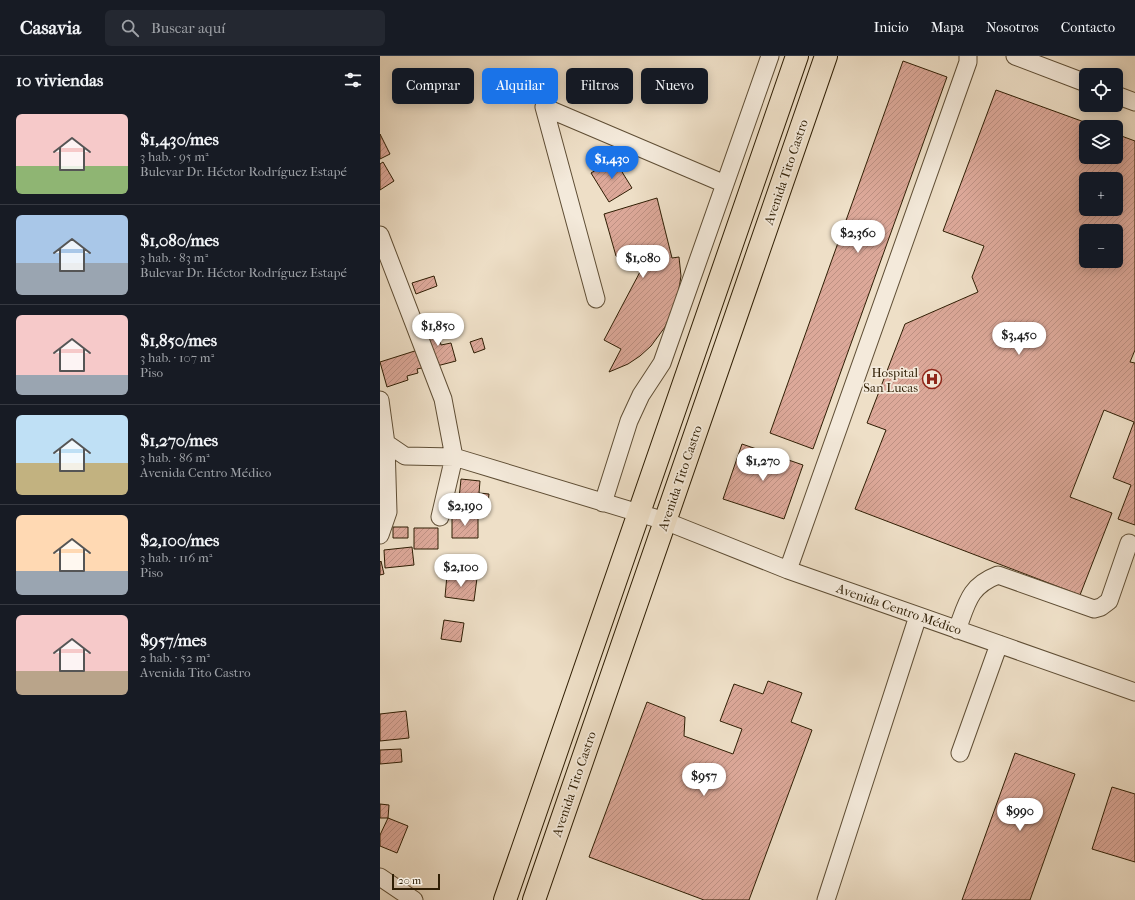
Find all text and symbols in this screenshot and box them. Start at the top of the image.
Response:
search box [105,10,385,46]
text: Casavia [20,17,81,39]
icon: search [119,17,141,39]
text: Buscar aquí [151,19,226,37]
text: Inicio [874,19,909,36]
text: Mapa [931,19,964,36]
text: Nosotros [986,19,1039,36]
text: Contacto [1061,19,1115,36]
chip: Comprar [392,68,474,104]
chip: Alquilar [482,68,558,104]
chip: Filtros [566,68,633,104]
chip: Nuevo [641,68,708,104]
map controls [1079,68,1123,268]
button: locate [1079,68,1123,112]
icon: filters [342,69,364,91]
text: 10 viviendas [16,70,103,90]
street label: Avenida Tito Castro [761,117,811,228]
button: layers [1079,120,1123,164]
text: $1,430/mes [140,129,219,149]
icon: home [48,130,96,178]
pin: $1,430 [579,146,645,180]
text: 3 hab. · 95 m² [140,149,209,164]
text: $1,430 [594,151,630,166]
text: Bulevar Dr. Héctor Rodríguez Estapé [140,164,347,179]
button: + [1079,172,1123,216]
pin: $2,360 [825,220,891,254]
button: − [1079,224,1123,268]
text: $2,360 [840,225,876,240]
text: $1,080/mes [140,230,219,250]
icon: home [48,231,96,279]
pin: $1,080 [610,245,676,279]
text: 3 hab. · 83 m² [140,250,208,265]
text: $1,080 [625,250,661,265]
text: Bulevar Dr. Héctor Rodríguez Estapé [140,265,347,280]
pin: $1,850 [405,313,471,347]
text: $1,850 [421,318,455,333]
pin: $3,450 [986,322,1052,356]
text: $3,450 [1001,327,1037,342]
text: $1,850/mes [140,330,217,350]
icon: home [48,331,96,379]
text: 3 hab. · 107 m² [140,350,214,365]
text: Piso [140,365,163,380]
place label: Hospital San Lucas [863,365,918,395]
hospital icon: Hospital San Lucas [921,368,943,390]
street label: Avenida Tito Castro [655,423,705,534]
text: $1,270/mes [140,430,218,450]
icon: home [48,431,96,479]
pin: $1,270 [730,448,796,482]
text: 3 hab. · 86 m² [140,450,210,465]
text: $1,270 [746,453,780,468]
text: Avenida Centro Médico [140,465,271,480]
pin: $2,190 [432,493,498,527]
text: $2,190 [447,498,483,513]
text: $2,100/mes [140,530,219,550]
icon: home [48,531,96,579]
text: 3 hab. · 116 m² [140,550,212,565]
pin: $2,100 [428,554,494,588]
text: $2,100 [443,559,479,574]
text: Piso [140,565,163,580]
street label: Avenida Centro Médico [833,580,964,638]
text: $957/mes [140,630,207,650]
icon: home [48,631,96,679]
text: 2 hab. · 52 m² [140,650,210,665]
text: Avenida Tito Castro [140,665,251,680]
street label: Avenida Tito Castro [549,729,599,840]
pin: $957 [680,763,728,797]
text: $957 [691,768,717,783]
pin: $990 [996,798,1044,832]
text: $990 [1006,803,1034,818]
scale bar [392,872,440,891]
text: 20 m [398,874,421,887]

